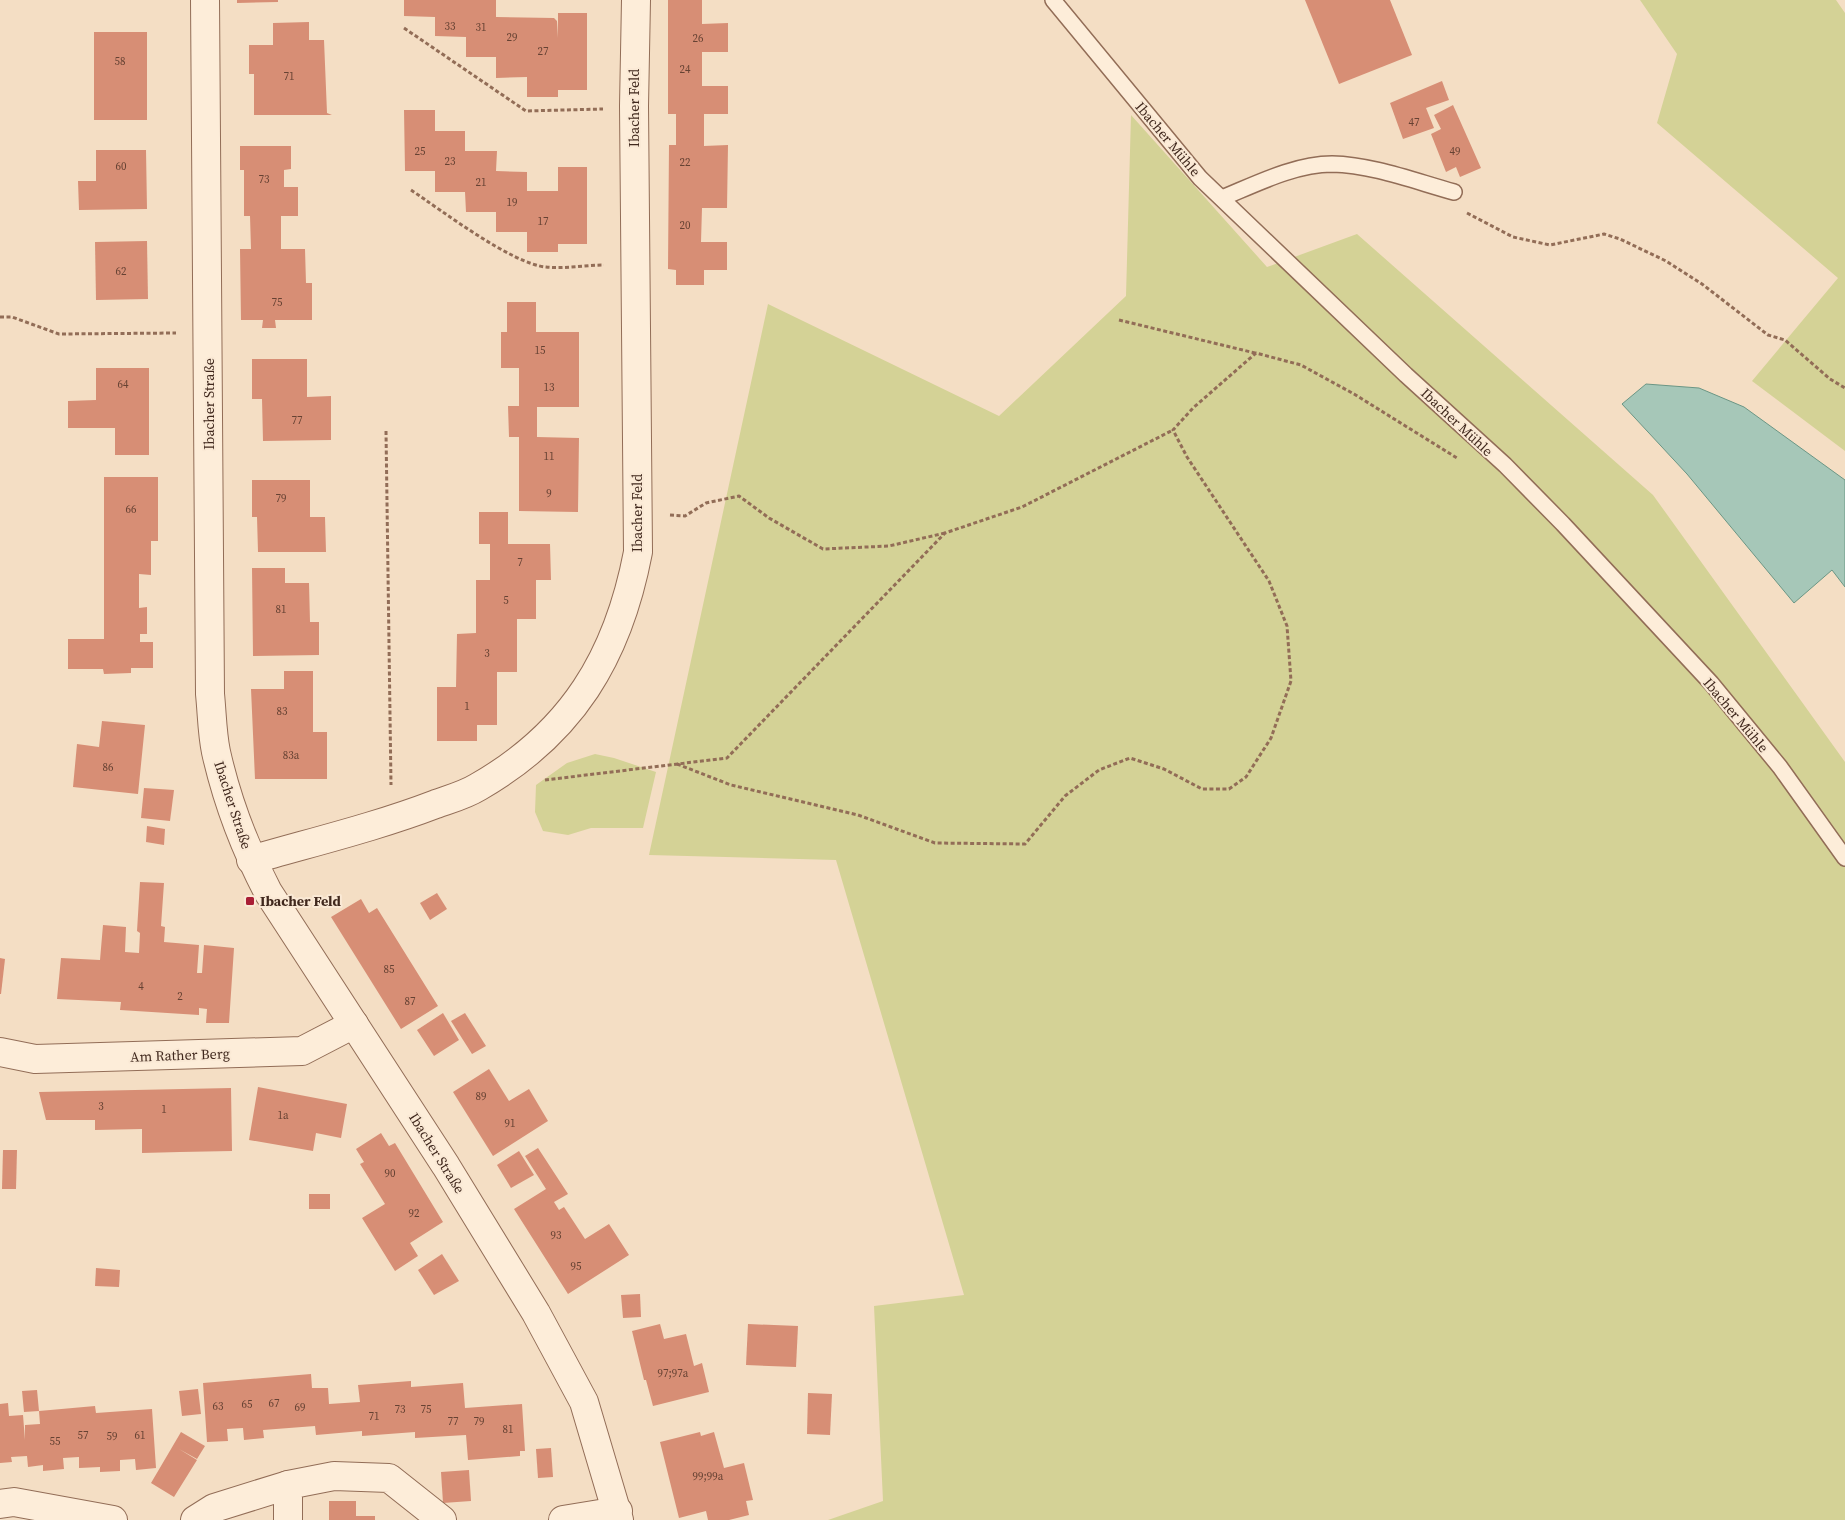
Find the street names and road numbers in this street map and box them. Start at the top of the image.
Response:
street label: Ibacher Feld [624,69,644,147]
street label: Ibacher Mühle [1131,97,1205,181]
street label: Ibacher Straße [199,358,219,450]
street label: Ibacher Mühle [1417,383,1497,461]
street label: Ibacher Feld [627,474,647,552]
street label: Ibacher Mühle [1699,673,1773,757]
street label: Ibacher Straße [209,758,257,852]
street label: Am Rather Berg [130,1043,230,1067]
street label: Ibacher Straße [404,1109,470,1197]

